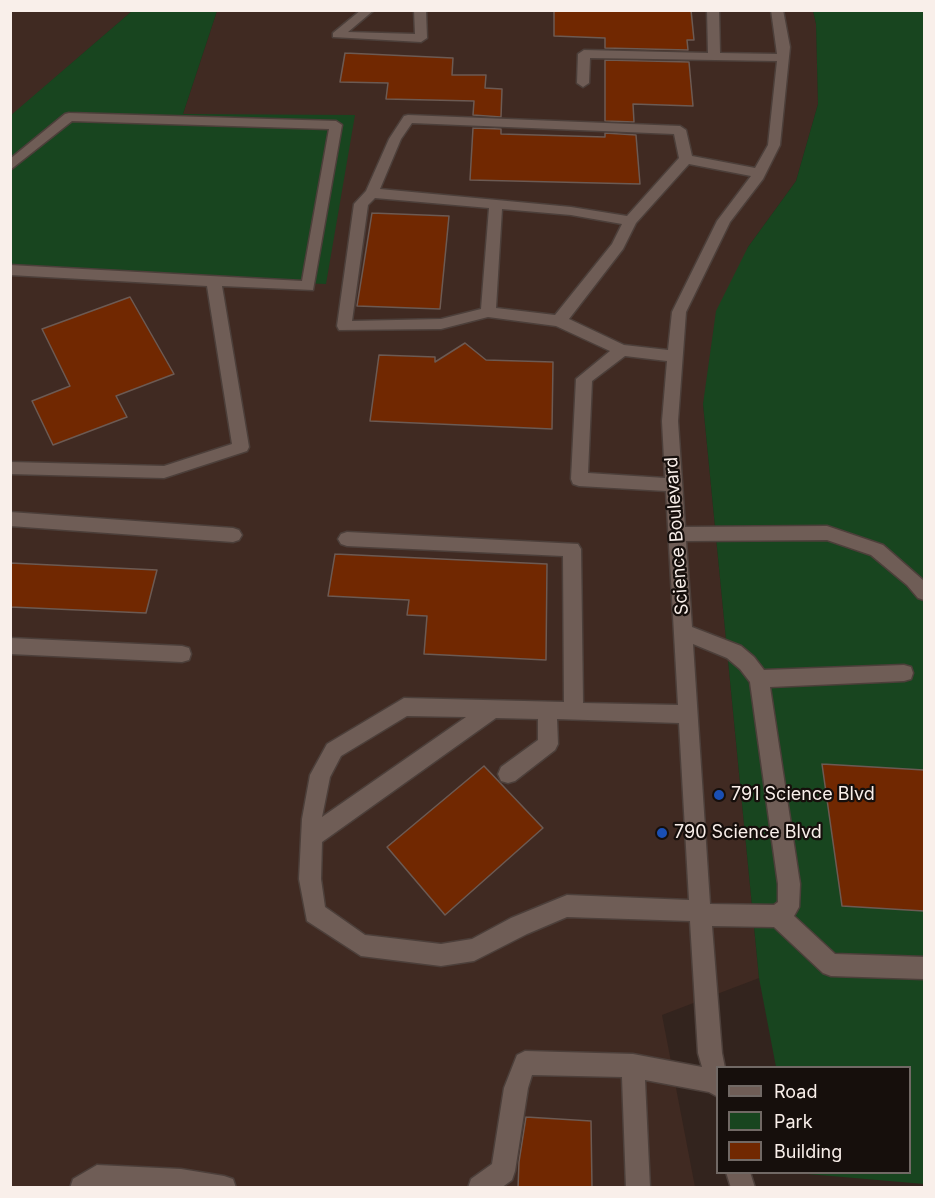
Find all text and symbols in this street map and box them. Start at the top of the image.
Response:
street label: Science Boulevard [661,456,693,616]
place label: 791 Science Blvd [731,784,875,806]
marker: 791 Science Blvd [712,788,726,802]
place label: 790 Science Blvd [674,822,822,844]
marker: 790 Science Blvd [655,826,669,840]
legend [716,1066,911,1174]
text: Road [774,1081,817,1102]
text: Park [774,1111,813,1132]
text: Building [774,1141,842,1162]

